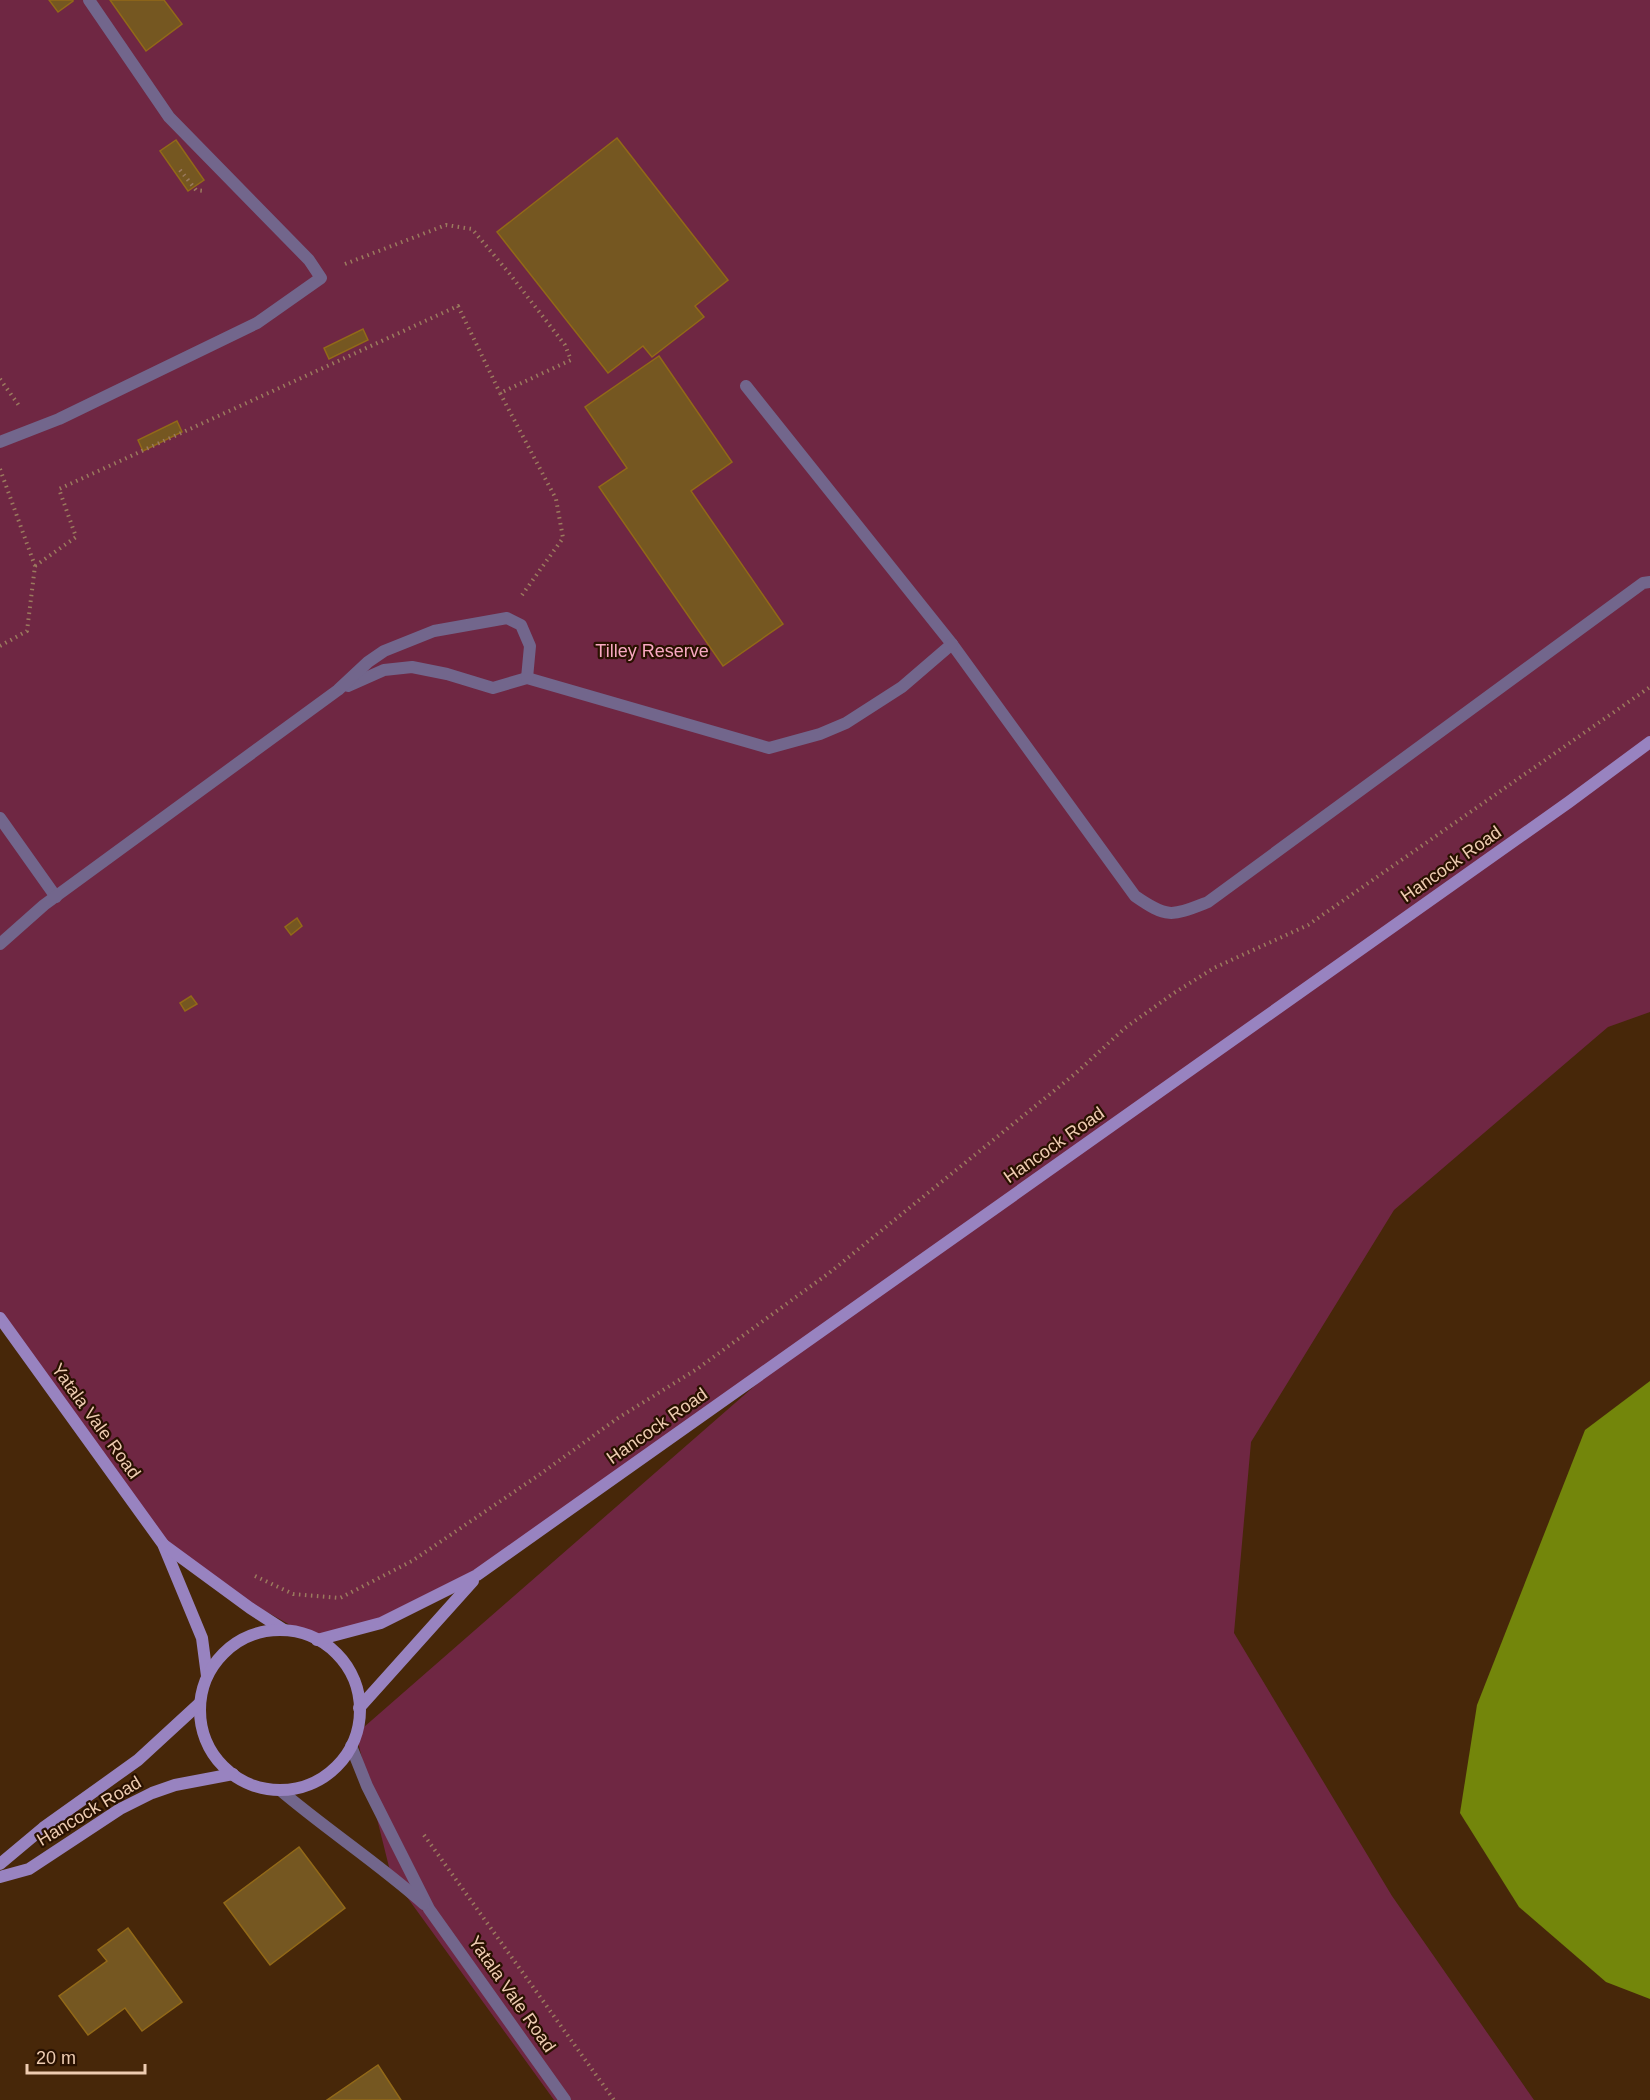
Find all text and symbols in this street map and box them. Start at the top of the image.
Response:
park label: Tilley Reserve [595,641,709,661]
street label: Hancock Road [1397,822,1505,906]
street label: Hancock Road [1000,1103,1108,1187]
street label: Yatala Vale Road [48,1360,144,1482]
street label: Hancock Road [603,1384,711,1468]
street label: Hancock Road [33,1772,145,1850]
street label: Yatala Vale Road [464,1932,560,2056]
scale bar [27,2037,146,2075]
text: 20 m [36,2048,76,2068]

